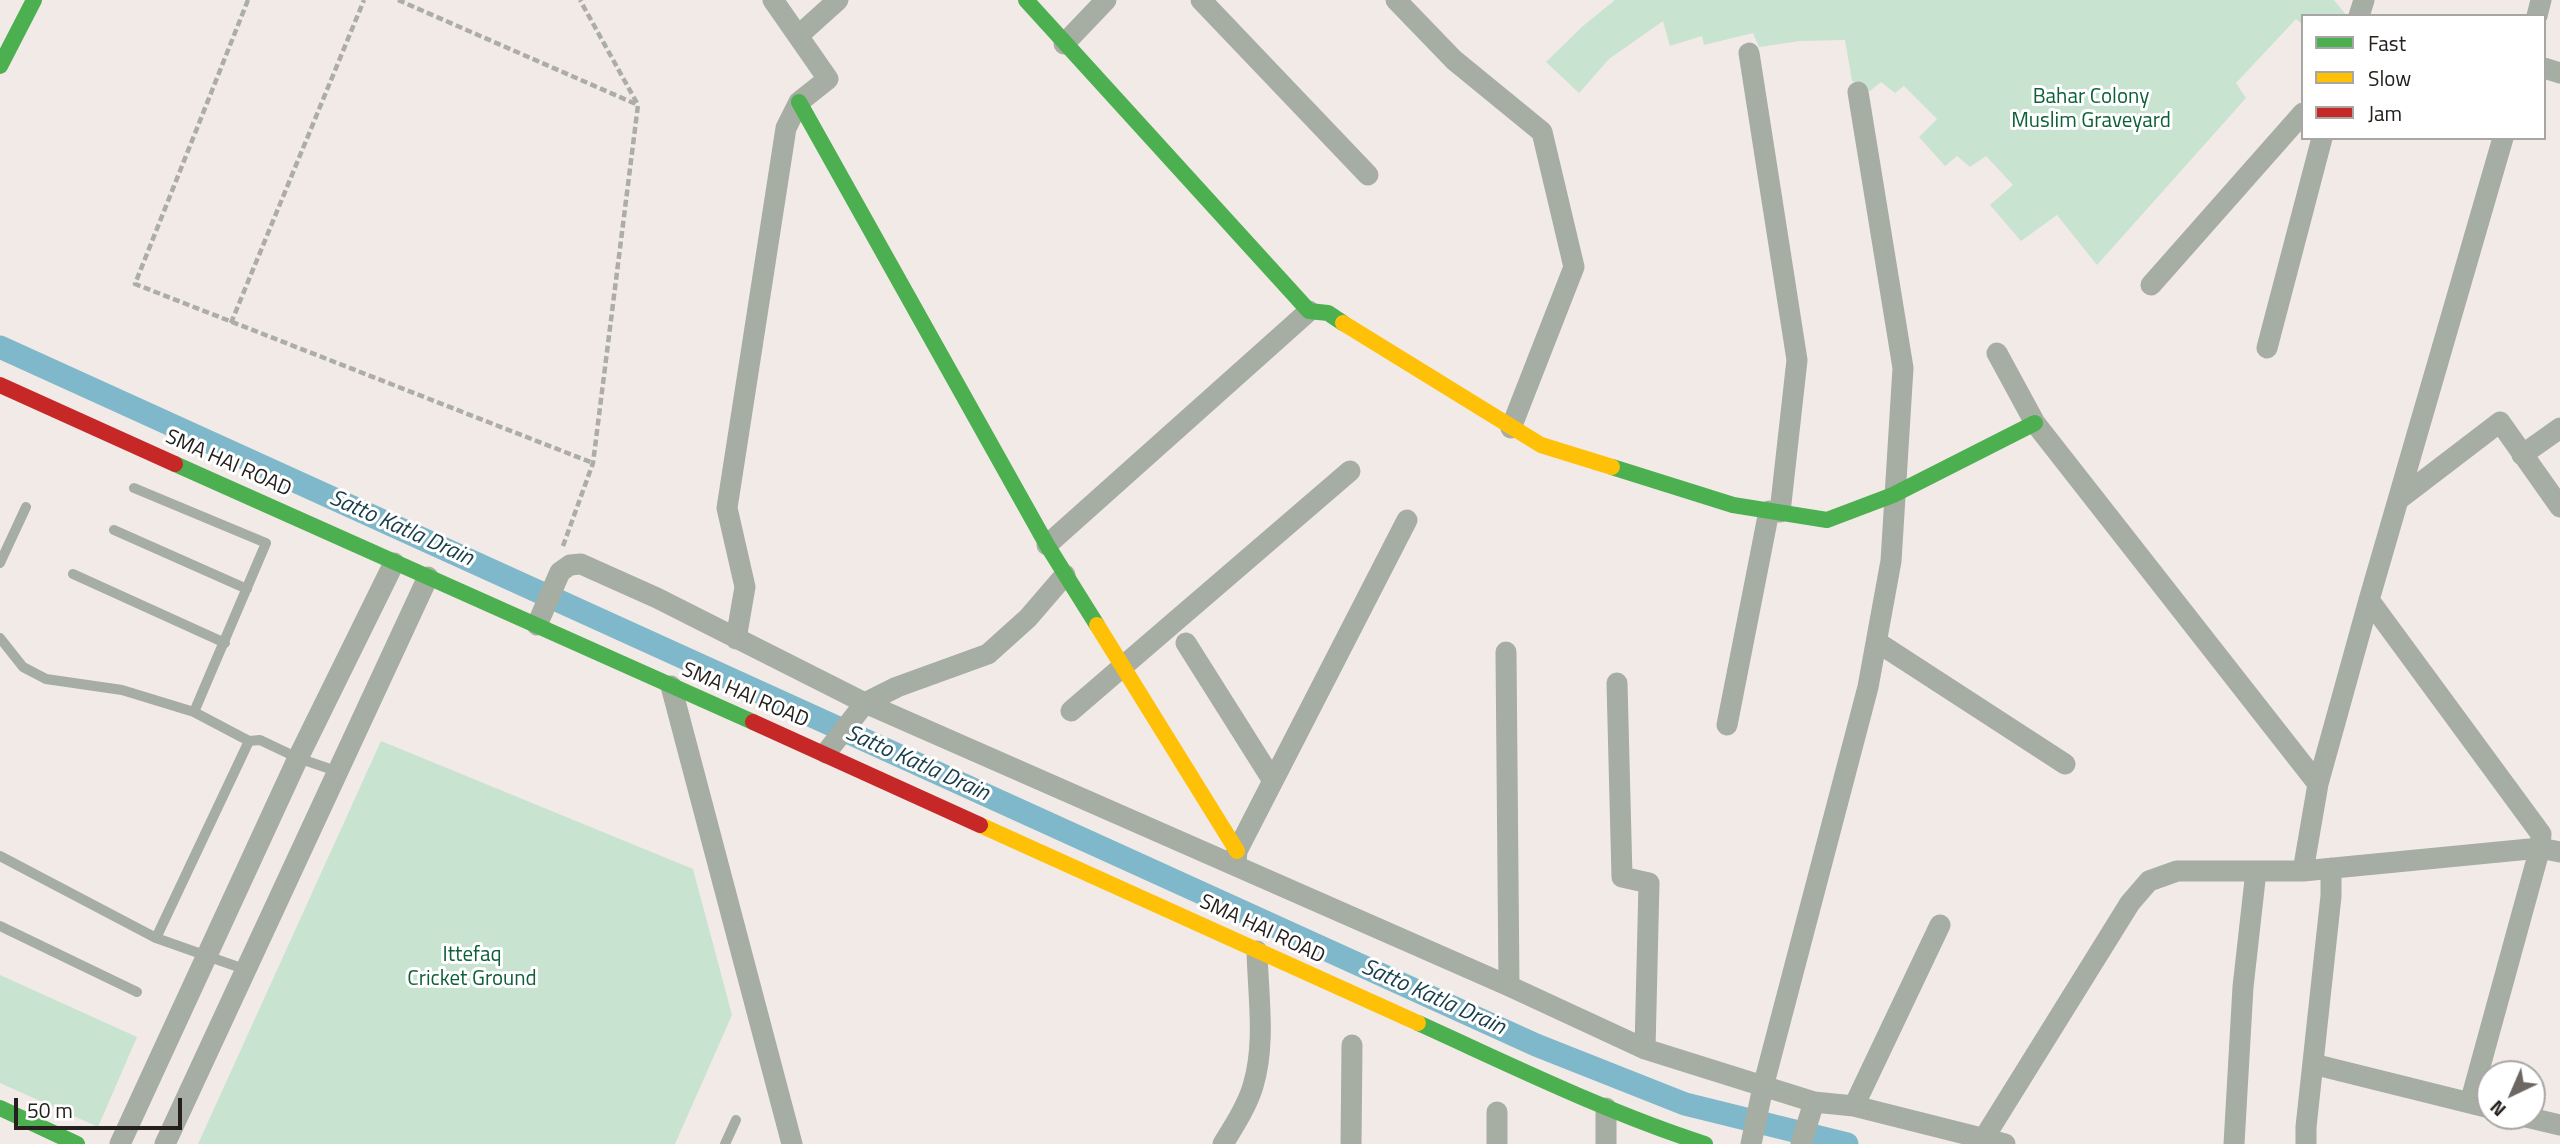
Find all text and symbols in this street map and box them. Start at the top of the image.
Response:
legend [2301,14,2546,140]
text: Fast [2368,27,2406,59]
text: Slow [2368,62,2411,94]
park label: Bahar Colony Muslim Graveyard [2011,85,2171,135]
text: Jam [2368,97,2402,129]
street label: SMA HAI ROAD [161,425,295,503]
water label: Satto Katla Drain [325,485,477,573]
street label: SMA HAI ROAD [678,658,812,734]
water label: Satto Katla Drain [841,720,993,808]
street label: SMA HAI ROAD [1195,890,1329,970]
park label: Ittefaq Cricket Ground [407,943,537,993]
water label: Satto Katla Drain [1357,954,1509,1042]
north arrow [2476,1060,2546,1130]
scale bar [18,1084,186,1128]
text: 50 m [27,1094,73,1126]
text: N [2483,1094,2512,1124]

